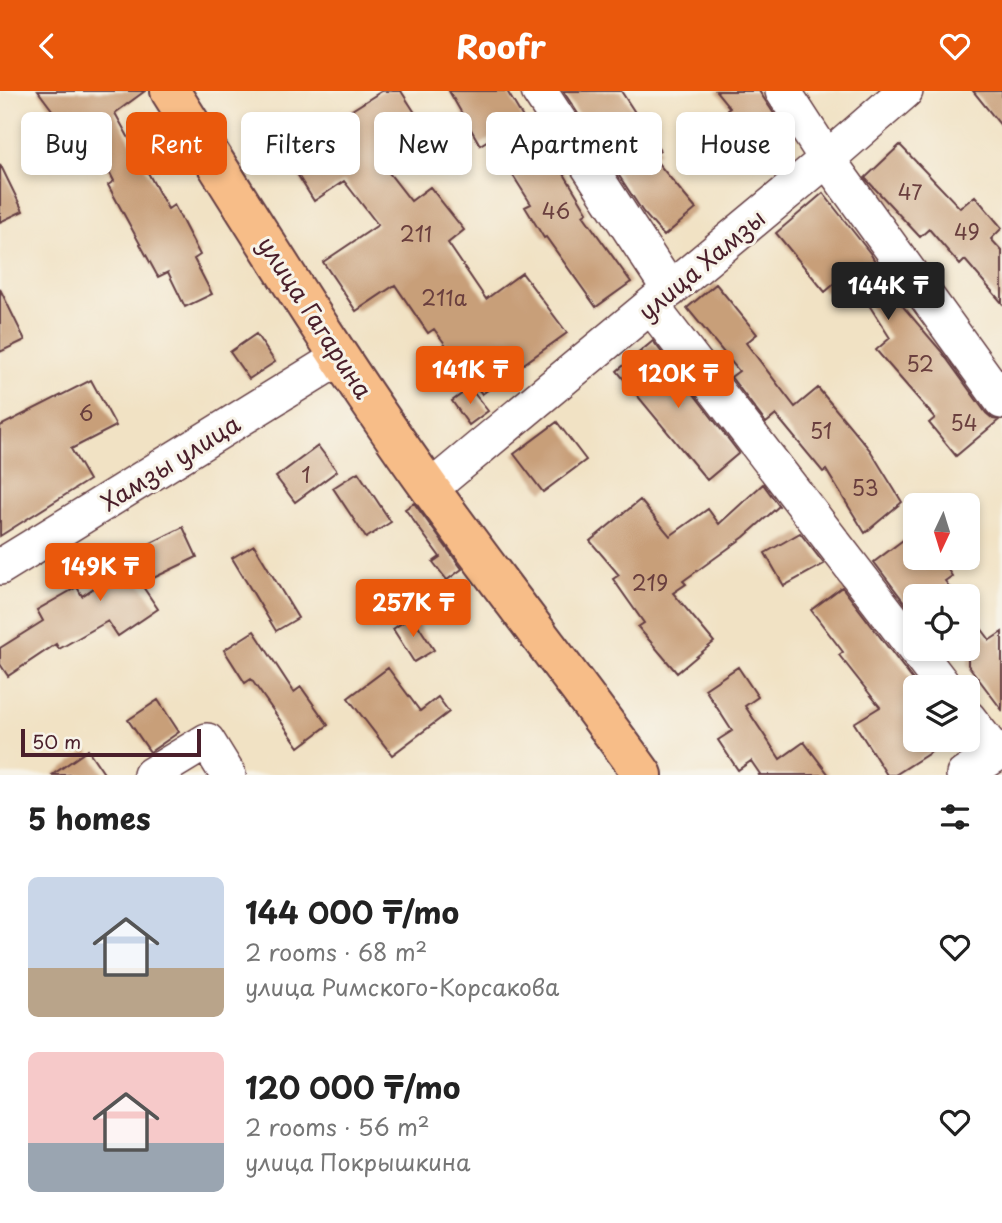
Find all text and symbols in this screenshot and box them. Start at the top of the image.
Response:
text: Roofr [456,22,546,70]
icon: back [28,27,66,65]
icon: heart [936,27,974,65]
chip: Buy [21,112,112,175]
chip: Rent [126,112,227,175]
chip: Filters [241,112,360,175]
chip: New [374,112,472,175]
chip: Apartment [486,112,662,175]
chip: House [676,112,795,175]
house number: 47 [898,175,922,207]
house number: 46 [542,194,570,226]
street label: улица Хамзы [630,200,772,328]
house number: 49 [954,215,980,247]
house number: 211 [400,217,432,249]
street label: улица Гагарина [250,229,382,405]
pin: 144K ₸ [831,263,945,322]
text: 144K ₸ [848,267,928,302]
house number: 211а [421,281,467,313]
pin: 141K ₸ [413,347,527,406]
house number: 52 [906,347,934,379]
text: 141K ₸ [432,351,508,386]
pin: 120K ₸ [621,351,735,410]
text: 120K ₸ [638,355,718,390]
house number: 6 [79,396,93,428]
street label: Хамзы улица [94,405,246,519]
house number: 54 [950,406,978,438]
house number: 51 [810,414,832,446]
house number: 1 [301,458,311,490]
house number: 53 [851,471,879,503]
north arrow [903,493,980,571]
map controls [903,493,980,752]
pin: 149K ₸ [43,543,157,603]
text: 149K ₸ [61,548,139,583]
house number: 219 [632,566,668,598]
pin: 257K ₸ [356,580,470,639]
text: 257K ₸ [372,584,454,619]
button: locate [903,584,980,661]
button: layers [903,675,980,752]
scale bar [21,726,201,758]
text: 50 m [32,727,81,755]
text: 5 homes [28,795,151,840]
icon: filters [936,798,974,836]
text: 144 000 ₸/mo [245,889,459,934]
icon: home [84,905,168,989]
icon: heart [936,928,974,966]
text: 2 rooms · 68 m² [245,934,427,969]
text: улица Римского-Корсакова [245,969,559,1004]
text: 120 000 ₸/mo [245,1064,460,1109]
icon: home [84,1080,168,1164]
icon: heart [936,1103,974,1141]
text: 2 rooms · 56 m² [245,1109,430,1144]
text: улица Покрышкина [245,1144,471,1179]

